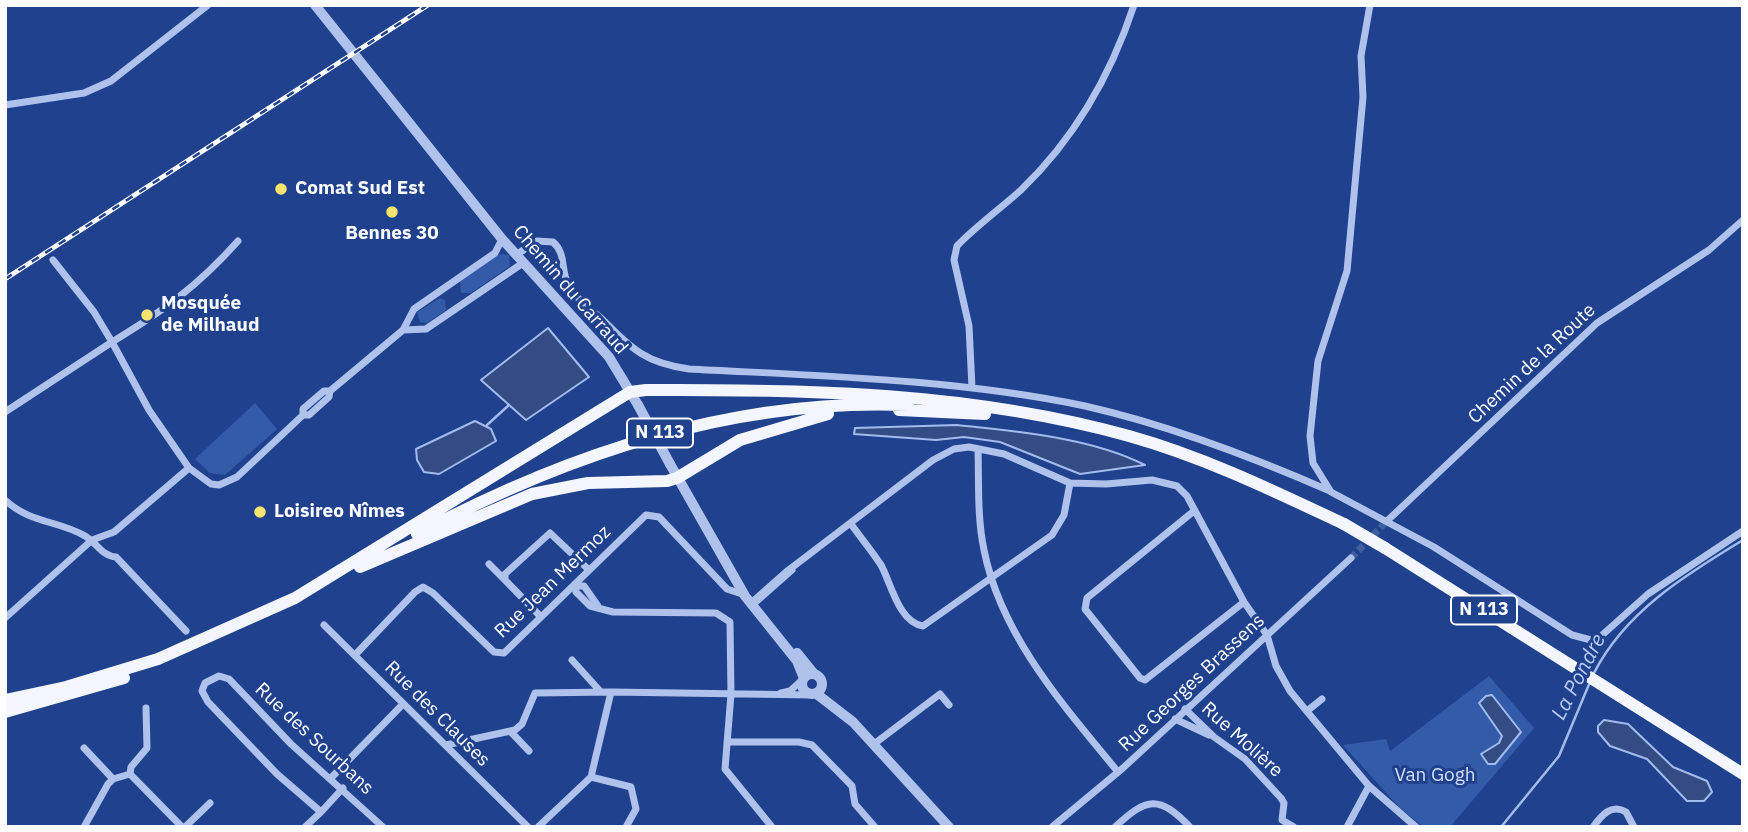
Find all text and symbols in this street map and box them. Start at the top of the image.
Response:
place label: Comat Sud Est [295,178,425,200]
marker: Comat Sud Est [273,181,289,197]
marker: Bennes 30 [384,204,400,220]
street label: Chemin du Carraud [508,221,632,359]
place label: Bennes 30 [345,223,439,245]
place label: Mosquée de Milhaud [161,293,259,337]
street label: Chemin de la Route [1464,299,1600,429]
marker: Mosquée de Milhaud [139,307,155,323]
road number: N 113 [627,418,693,447]
place label: Loisireo Nîmes [274,501,405,523]
marker: Loisireo Nîmes [252,504,268,520]
street label: Rue Jean Mermoz [490,521,616,643]
road number: N 113 [1451,596,1517,624]
street label: Rue Georges Brassens [1114,610,1270,756]
water label: La Pondre [1547,630,1611,724]
street label: Rue des Clauses [379,656,495,772]
street label: Rue des Sourbans [250,678,378,800]
street label: Rue Molière [1197,698,1287,782]
park label: Van Gogh [1394,765,1476,787]

